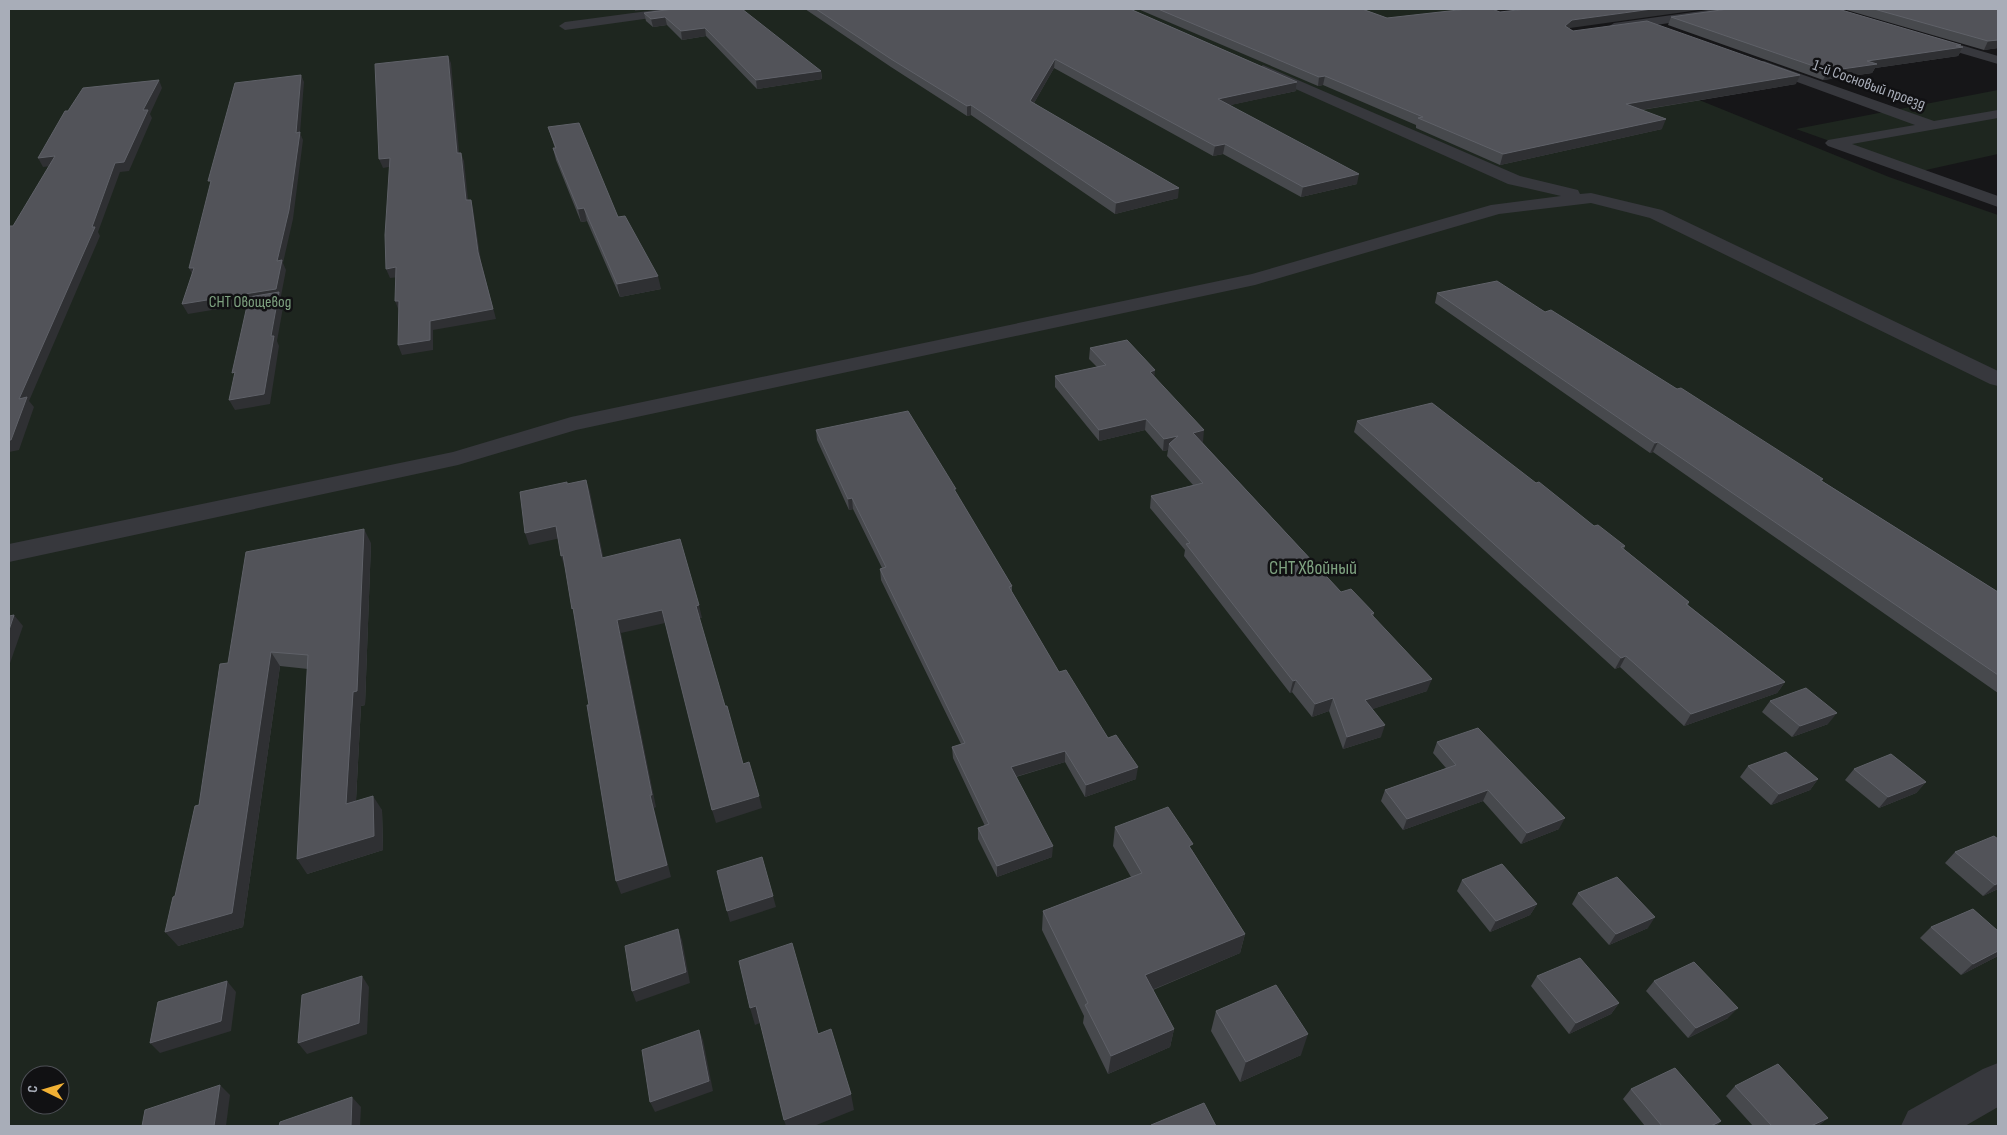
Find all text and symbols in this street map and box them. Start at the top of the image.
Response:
street label: 1-й Сосновый проезд [1810,56,1928,114]
park label: СНТ Овощевод [209,293,291,312]
park label: СНТ Хвойный [1269,557,1357,580]
north arrow [20,1065,70,1115]
text: С [24,1085,41,1093]

